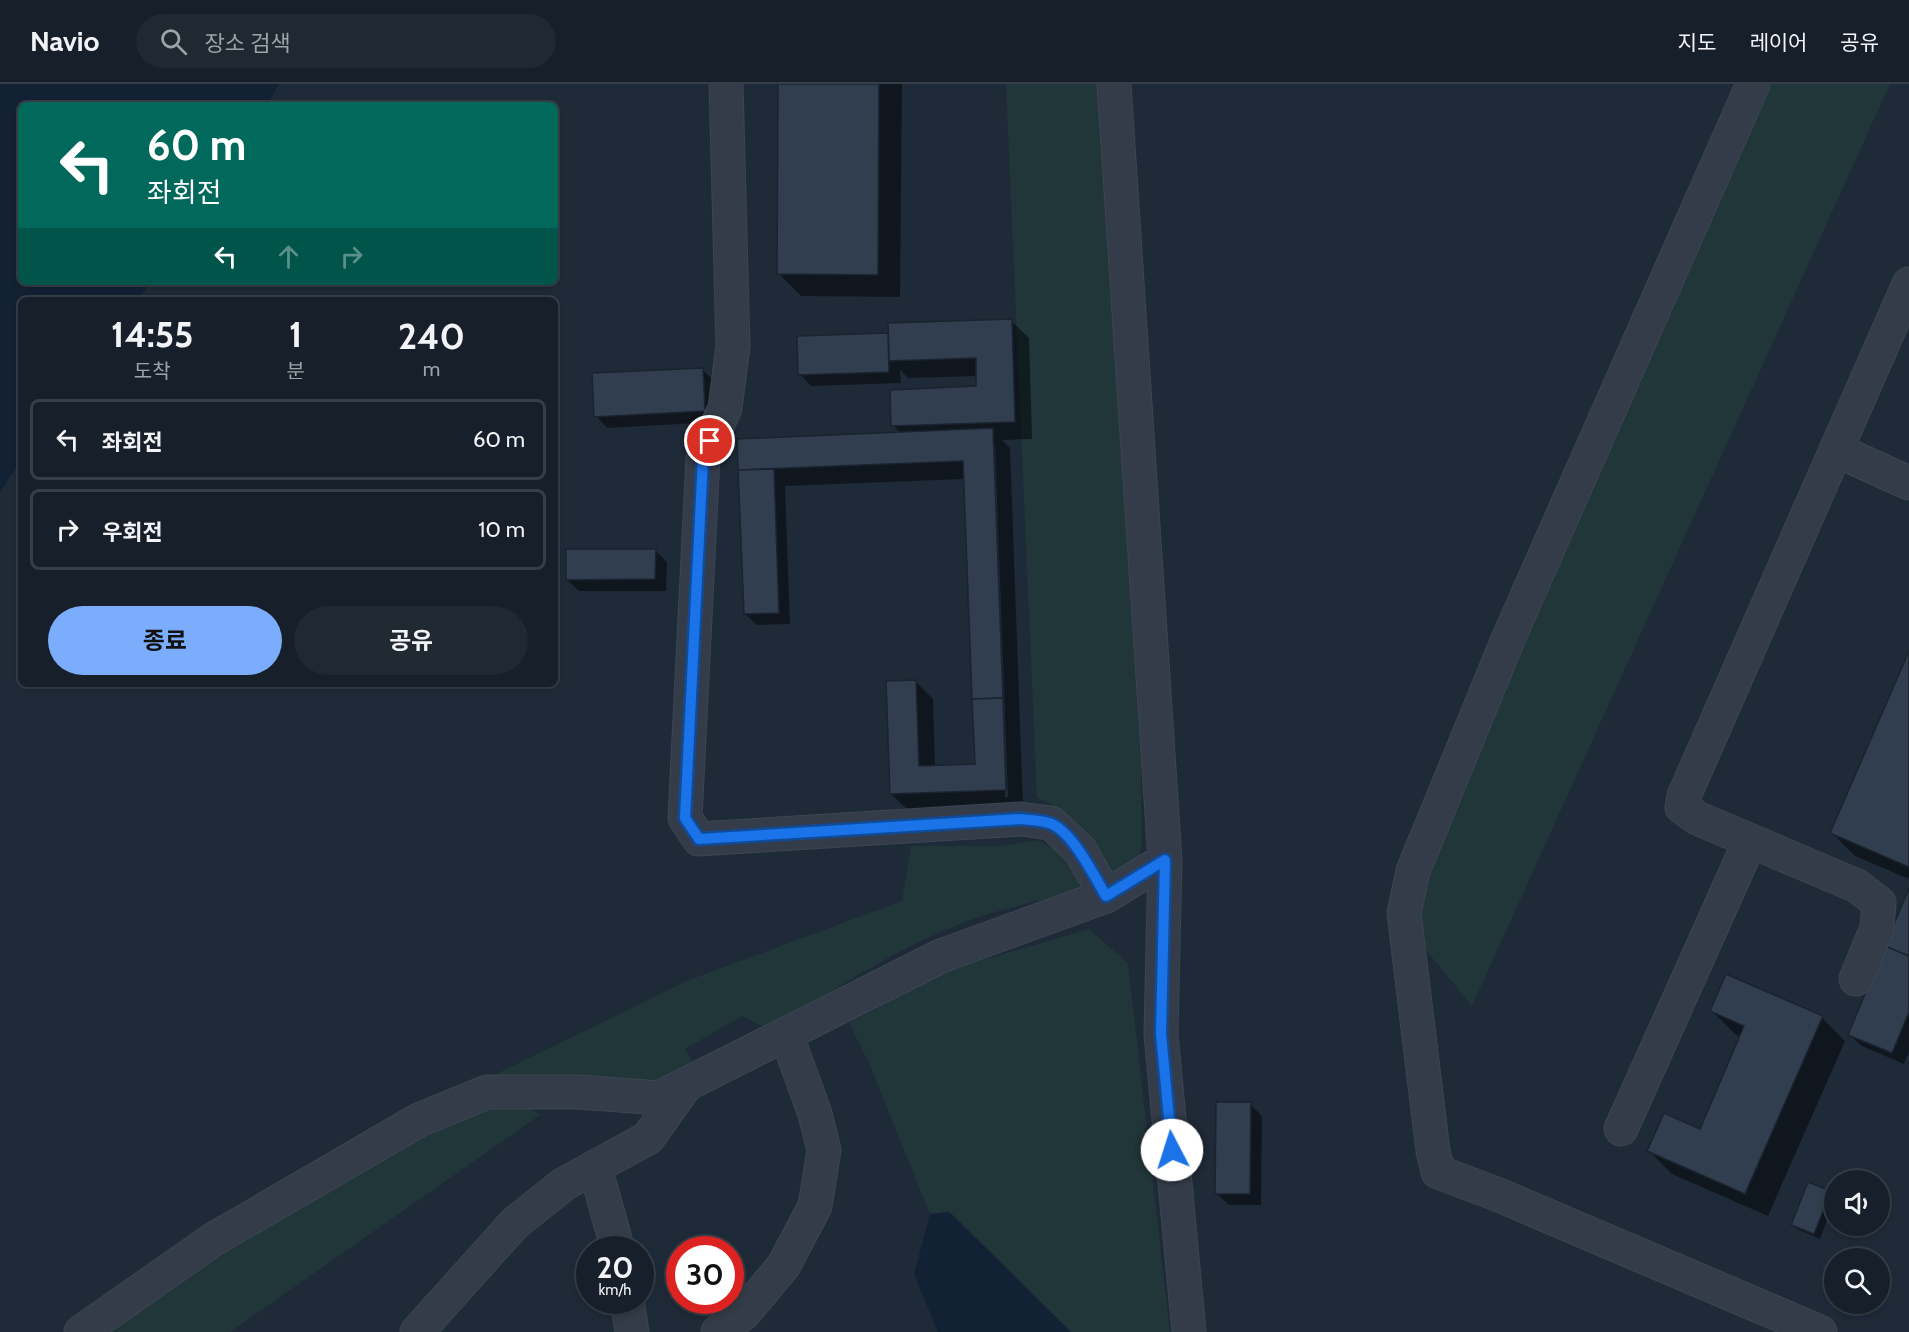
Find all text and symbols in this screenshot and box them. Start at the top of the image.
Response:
search box [136,14,556,68]
text: Navio [30,24,100,58]
icon: search [157,25,190,58]
text: 장소 검색 [205,30,290,57]
text: 지도 [1678,30,1716,55]
text: 레이어 [1749,30,1807,55]
text: 공유 [1840,30,1879,55]
text: 60 m [147,119,246,171]
icon: left [48,126,126,204]
text: 좌회전 [147,176,222,209]
icon: left [209,240,242,273]
icon: ahead [272,240,305,273]
icon: right [335,240,368,273]
text: 14:55 [111,312,193,356]
text: 1 [289,312,302,356]
text: 240 [398,314,465,358]
text: m [423,357,440,381]
text: 도착 [134,359,171,383]
text: 분 [287,359,305,383]
pin [684,415,735,466]
icon: left [51,423,84,456]
icon: arrive [693,424,726,457]
text: 60 m [473,426,525,453]
text: 좌회전 [102,429,163,456]
icon: right [51,513,84,546]
text: 10 m [478,516,525,543]
text: 우회전 [102,519,163,546]
button: 종료 [48,606,282,675]
button: 공유 [294,606,528,675]
position arrow [1140,1118,1204,1182]
map controls [1824,1170,1890,1314]
button: sound [1824,1170,1890,1236]
speed limit sign: 30 [666,1236,744,1314]
button: search [1824,1248,1890,1314]
text: 20 [596,1249,634,1286]
text: km/h [599,1281,631,1299]

